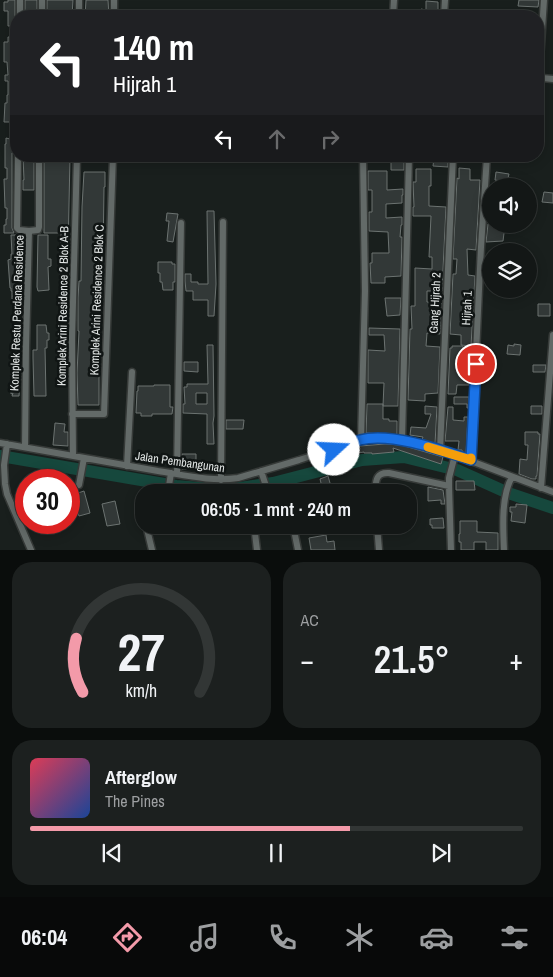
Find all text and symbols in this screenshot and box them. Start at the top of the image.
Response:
text: 140 m [113,24,194,71]
icon: left [30,30,95,95]
text: Hijrah 1 [113,69,176,99]
icon: left [210,125,238,153]
icon: ahead [263,125,291,153]
icon: right [316,125,344,153]
map controls [482,178,537,298]
button: sound [482,178,537,233]
street label: Komplek Arini Residence 2 Blok C [86,224,108,376]
street label: Komplek Arini Residence 2 Blok A-B [54,226,72,386]
street label: Komplek Restu Perdana Residence [6,235,28,391]
button: layers [482,243,537,298]
street label: Gang Hijrah 2 [425,272,445,334]
street label: Hijrah 1 [458,290,476,326]
pin [455,343,497,385]
icon: arrive [462,350,490,378]
position arrow [307,423,359,475]
street label: Jalan Pembangunan [134,448,226,476]
speed limit sign: 30 [15,469,80,534]
text: 06:05 · 1 mnt · 240 m [201,496,351,522]
text: AC [301,609,319,631]
text: 27 [118,617,165,687]
text: 21.5° [374,634,450,685]
text: − [301,641,314,679]
text: + [510,641,523,679]
text: km/h [125,679,157,703]
text: Afterglow [105,764,177,790]
text: The Pines [105,790,165,812]
icon: previous [98,839,126,867]
icon: pause [262,839,290,867]
icon: next [427,839,455,867]
icon: directions [110,920,145,955]
icon: music [187,920,222,955]
icon: phone [265,920,300,955]
icon: climate [342,920,377,955]
icon: car [419,920,454,955]
icon: filters [497,920,532,955]
text: 06:04 [21,922,67,952]

